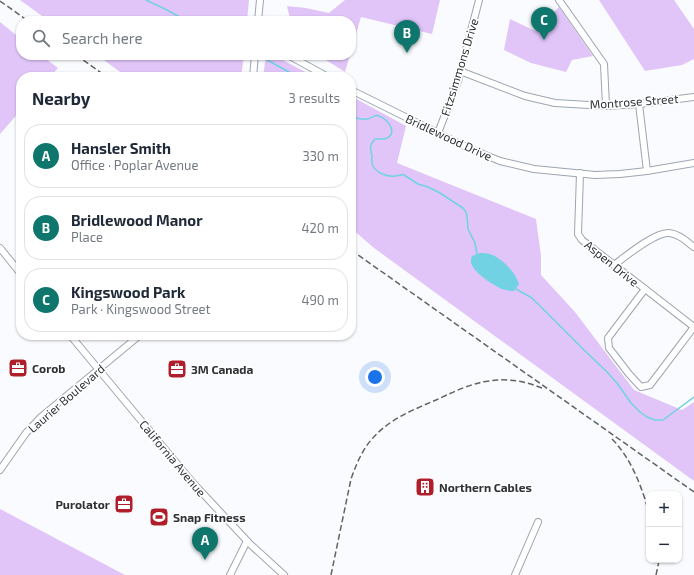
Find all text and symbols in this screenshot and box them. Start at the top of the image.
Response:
pin: C [531,7,557,40]
search box [16,16,356,60]
street label: Fitzsimmons Drive [437,17,481,117]
pin: B [394,20,420,53]
icon: search [30,27,52,49]
text: Search here [62,29,143,47]
text: Nearby [32,88,90,108]
text: 3 results [289,90,340,106]
street label: Montrose Street [589,91,679,111]
street label: Bridlewood Drive [404,111,494,163]
text: Hansler Smith [71,139,171,157]
text: A [42,148,50,164]
text: 330 m [302,148,339,164]
text: Office · Poplar Avenue [71,157,198,173]
text: Bridlewood Manor [71,211,203,229]
text: B [42,220,50,236]
text: 420 m [302,220,339,236]
text: Place [71,229,103,245]
street label: Aspen Drive [582,237,642,289]
text: Kingswood Park [71,283,185,301]
text: C [42,292,50,308]
text: 490 m [301,292,339,308]
text: Park · Kingswood Street [71,301,211,317]
office icon: Corob [7,357,29,379]
office icon: 3M Canada [166,358,188,380]
street label: Laurier Boulevard [25,361,107,435]
place label: Corob [32,361,65,375]
place label: 3M Canada [191,362,253,376]
your location [365,367,385,387]
street label: California Avenue [137,417,209,499]
building icon: Northern Cables [414,476,436,498]
place label: Northern Cables [439,480,532,494]
map controls [646,491,682,563]
button: + [646,491,682,527]
office icon: Purolator [113,493,135,515]
place label: Purolator [55,497,110,511]
sports icon: Snap Fitness [148,506,170,528]
place label: Snap Fitness [173,510,246,524]
pin: A [192,527,218,560]
button: − [646,527,682,563]

